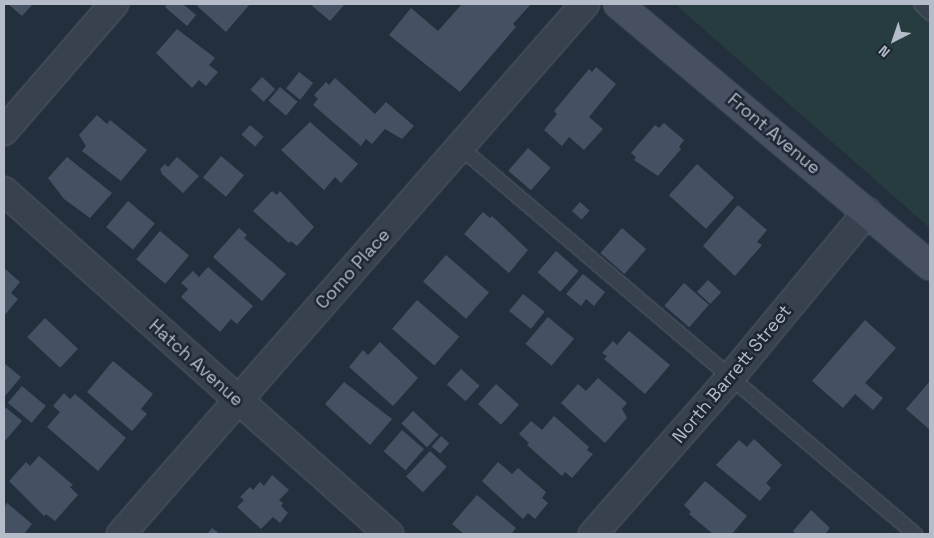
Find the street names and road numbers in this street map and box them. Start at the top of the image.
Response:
street label: Front Avenue [723,89,825,179]
street label: Como Place [311,224,395,314]
street label: North Barrett Street [668,301,796,447]
street label: Hatch Avenue [144,315,248,411]

